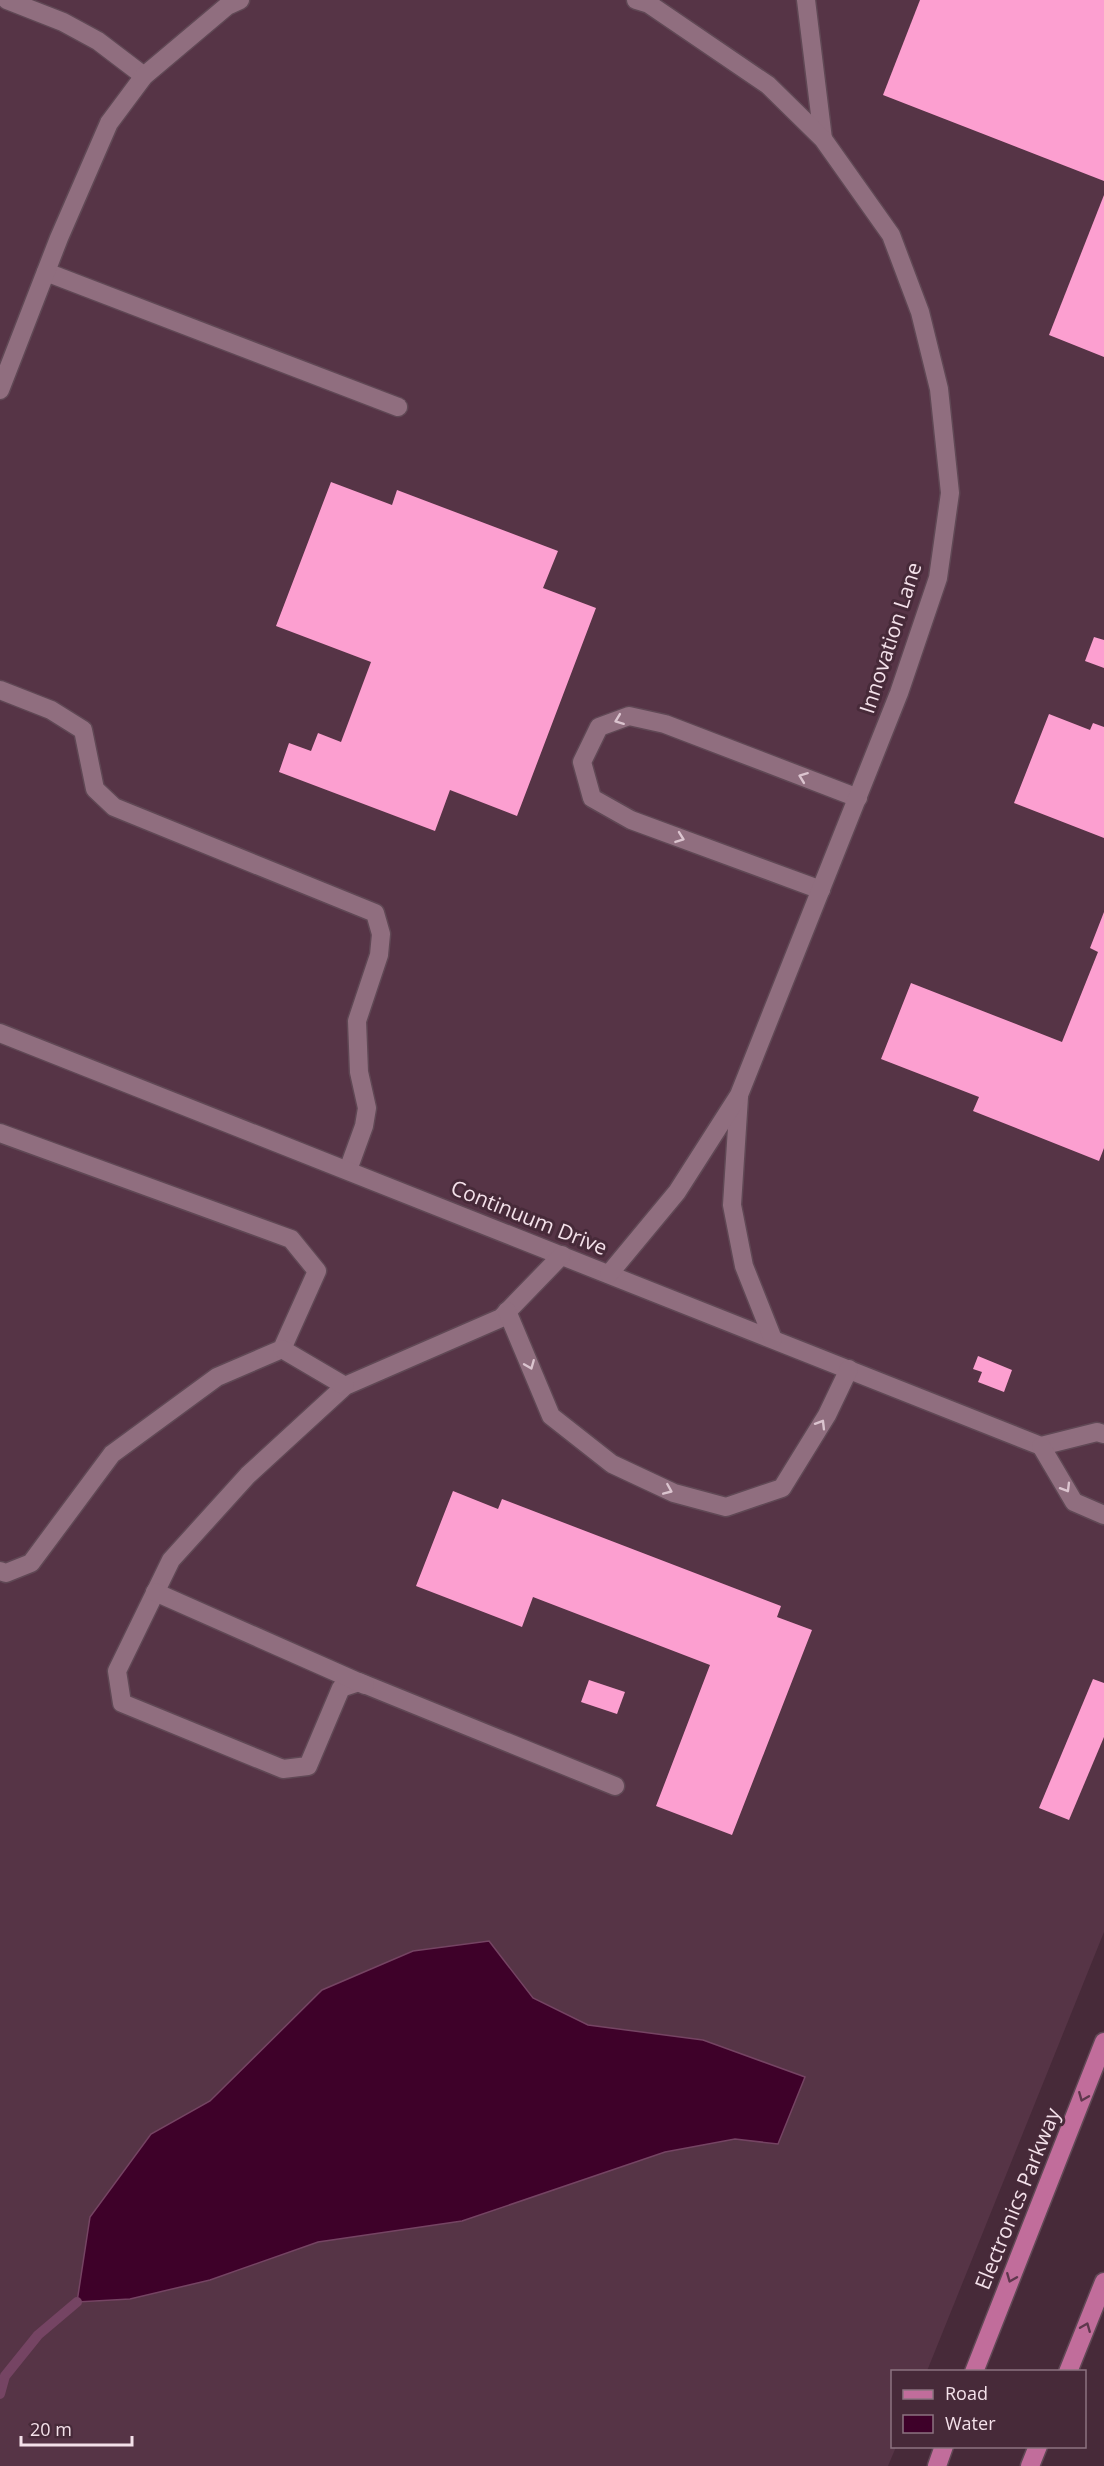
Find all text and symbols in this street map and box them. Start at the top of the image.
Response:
street label: Innovation Lane [852,558,928,717]
one-way arrow [615,712,625,725]
one-way arrow [798,772,809,784]
one-way arrow [674,831,685,844]
street label: Continuum Drive [447,1173,612,1261]
one-way arrow [523,1359,535,1370]
one-way arrow [814,1420,826,1430]
one-way arrow [1058,1482,1070,1492]
one-way arrow [662,1483,673,1495]
one-way arrow [1077,2091,1090,2101]
street label: Electronics Parkway [968,2103,1066,2294]
one-way arrow [1006,2272,1018,2283]
one-way arrow [1079,2322,1091,2333]
legend [891,2370,1086,2448]
text: Road [945,2381,988,2405]
scale bar [21,2409,132,2447]
text: Water [945,2411,996,2435]
text: 20 m [30,2417,72,2441]

